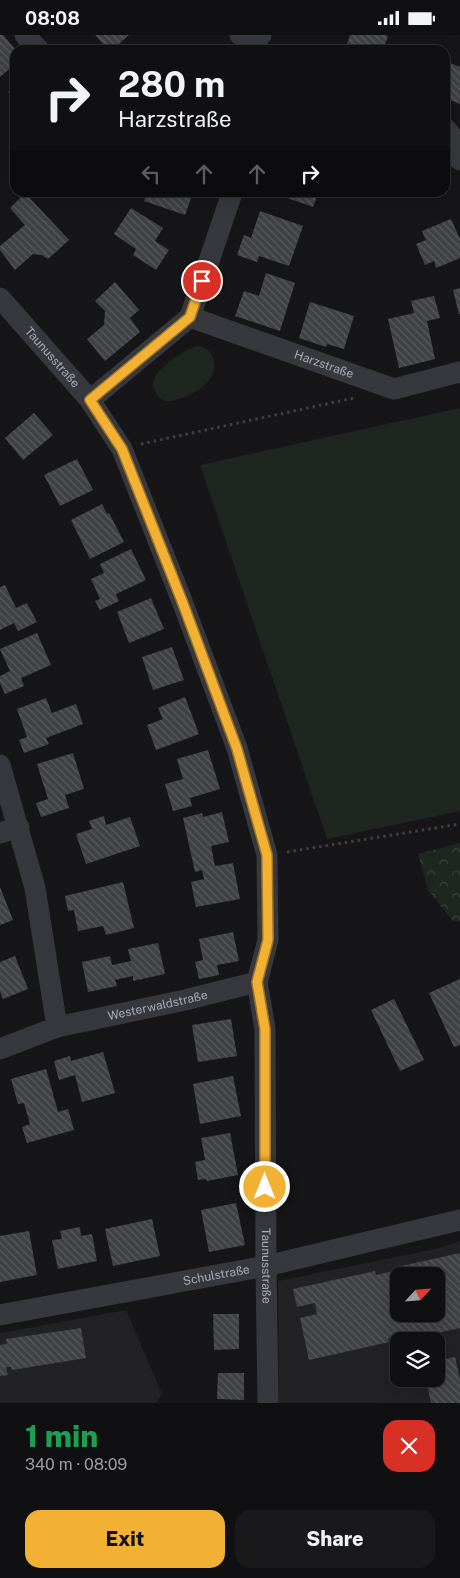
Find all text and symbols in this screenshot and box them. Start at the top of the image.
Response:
text: 08:08 [25,7,80,29]
text: 280 m [118,64,225,105]
icon: right [35,65,100,130]
text: Harzstraße [118,106,232,132]
icon: left [137,160,165,188]
icon: ahead [190,160,218,188]
icon: ahead [243,160,271,188]
icon: right [296,160,324,188]
pin [181,260,223,302]
icon: arrive [188,267,216,295]
street label: Taunusstraße [22,324,83,390]
street label: Harzstraße [292,347,356,381]
street label: Westerwaldstraße [106,988,209,1023]
position arrow [238,1160,290,1212]
street label: Taunusstraße [259,1228,274,1304]
street label: Schulstraße [182,1262,251,1288]
north arrow [390,1267,445,1323]
map controls [390,1267,445,1387]
button: layers [390,1332,445,1387]
text: 1 min [25,1418,98,1454]
button: close [383,1420,435,1472]
text: 340 m · 08:09 [25,1455,127,1474]
button: Exit [25,1510,225,1568]
button: Share [235,1510,435,1568]

